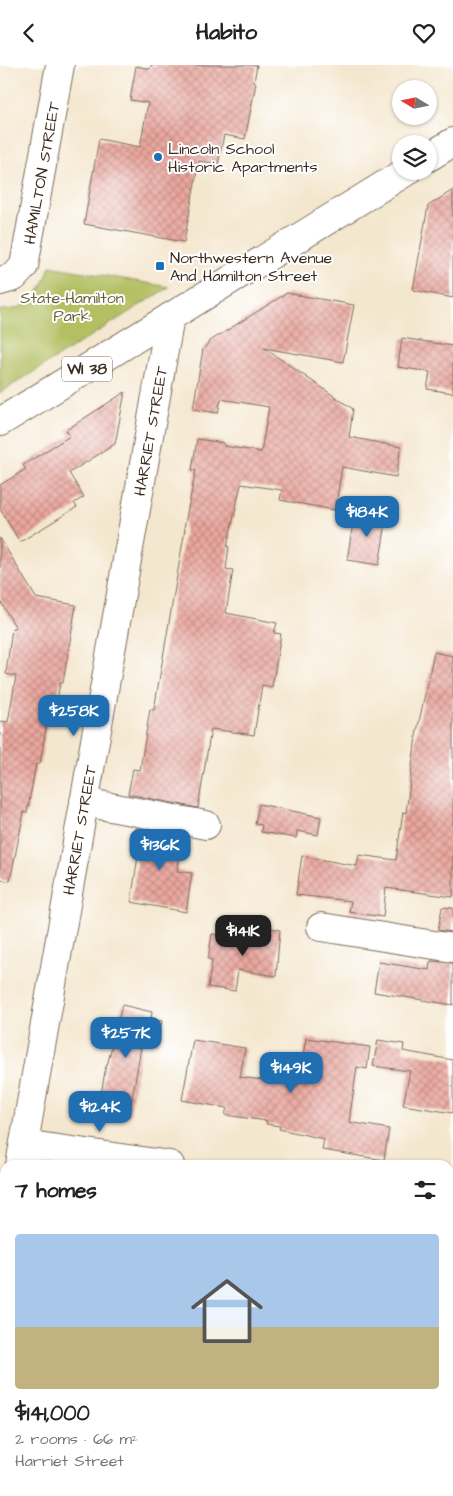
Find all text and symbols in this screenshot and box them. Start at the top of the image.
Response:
text: Habito [196,17,257,48]
icon: back [15,19,43,47]
icon: heart [410,19,438,47]
north arrow [392,80,438,125]
map controls [392,80,437,180]
street label: HAMILTON STREET [19,100,65,246]
button: layers [392,135,437,180]
place label: Lincoln School Historic Apartments [168,138,318,178]
marker: Lincoln School Historic Apartments [152,151,164,163]
place label: Northwestern Avenue And Hamilton Street [170,247,333,287]
marker: Northwestern Avenue And Hamilton Street [154,260,166,272]
park label: State-Hamilton Park [20,287,124,327]
road number: WI 38 [62,357,112,381]
street label: HARRIET STREET [129,364,173,498]
pin: $184K [332,495,402,538]
text: $184K [346,501,388,523]
pin: $258K [39,695,109,737]
text: $258K [49,700,99,722]
street label: HARRIET STREET [58,763,102,897]
pin: $136K [125,829,195,871]
text: $136K [141,834,179,856]
pin: $141K [208,915,278,957]
text: $141K [226,920,260,942]
pin: $257K [91,1017,161,1059]
text: $257K [102,1022,150,1044]
pin: $149K [256,1051,326,1094]
text: $149K [271,1057,311,1079]
pin: $124K [65,1091,135,1133]
text: $124K [80,1096,120,1118]
text: 7 homes [15,1176,97,1205]
icon: filters [411,1176,439,1204]
icon: home [182,1266,272,1356]
text: $141,000 [15,1399,90,1428]
text: 2 rooms · 66 m² [15,1428,138,1450]
text: Harriet Street [15,1450,124,1472]

